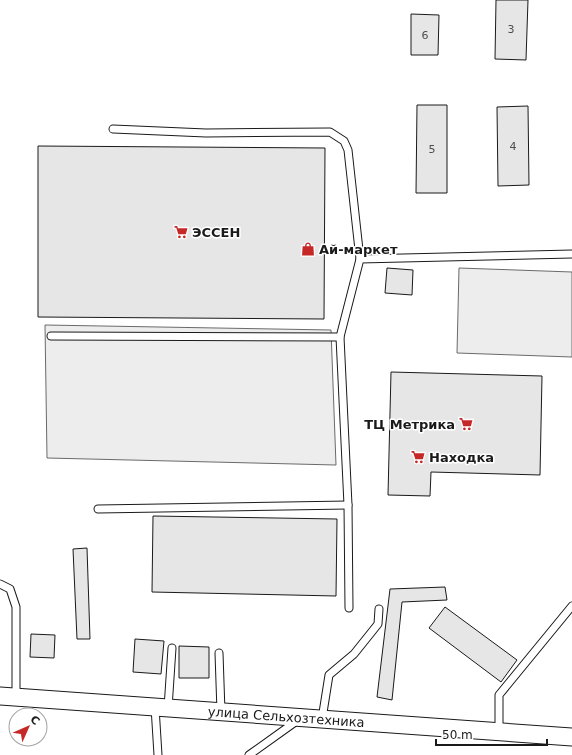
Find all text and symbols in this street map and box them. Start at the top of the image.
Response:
house number: 3 [508,23,515,36]
house number: 6 [422,29,429,42]
house number: 4 [510,140,517,153]
house number: 5 [429,143,436,156]
supermarket icon: ЭССЕН [173,224,189,240]
place label: ЭССЕН [192,225,240,240]
shop icon: Ай-маркет [300,241,316,257]
place label: Ай-маркет [319,242,398,257]
supermarket icon: ТЦ Метрика [458,416,474,432]
place label: ТЦ Метрика [364,417,455,432]
supermarket icon: Находка [410,449,426,465]
place label: Находка [429,450,494,465]
street label: улица Сельхозтехника [207,703,365,730]
north arrow [8,707,48,747]
text: С [27,713,42,728]
scale bar [436,721,547,747]
text: 50 m [442,728,473,742]

